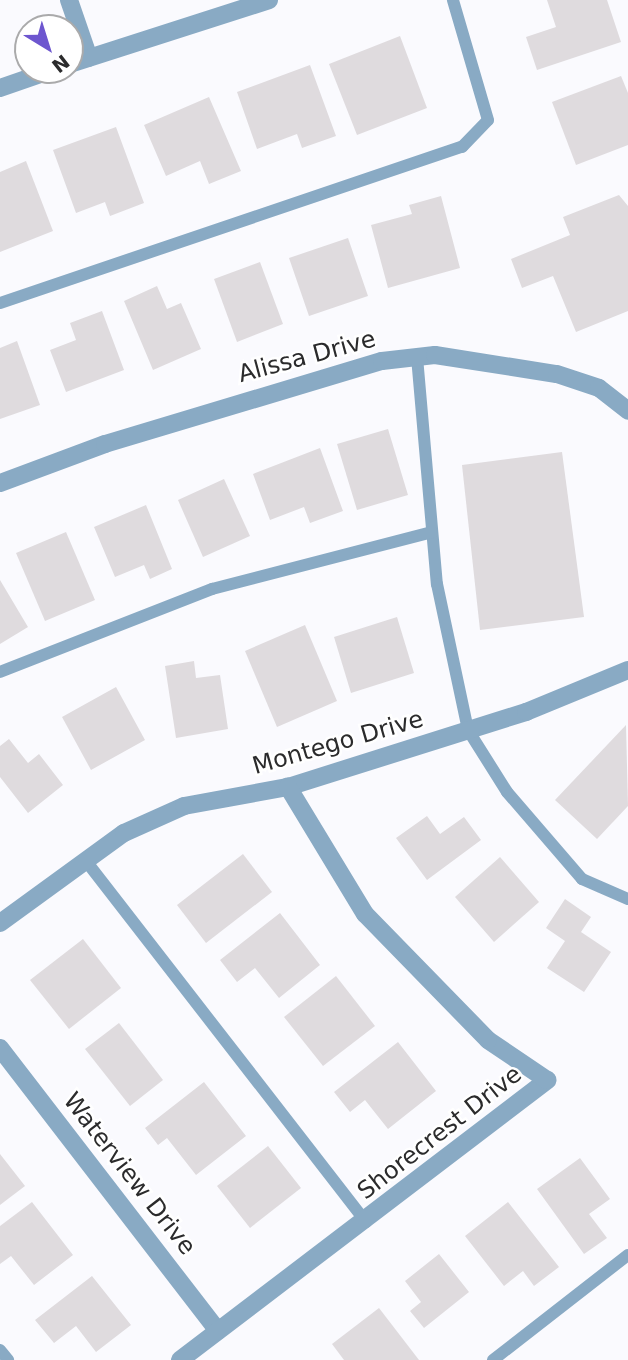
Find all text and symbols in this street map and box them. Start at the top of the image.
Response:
north arrow [14,14,84,84]
text: N [48,50,74,78]
street label: Alissa Drive [235,325,379,389]
street label: Montego Drive [249,705,427,781]
street label: Shorecrest Drive [352,1060,528,1206]
street label: Waterview Drive [57,1087,201,1261]

